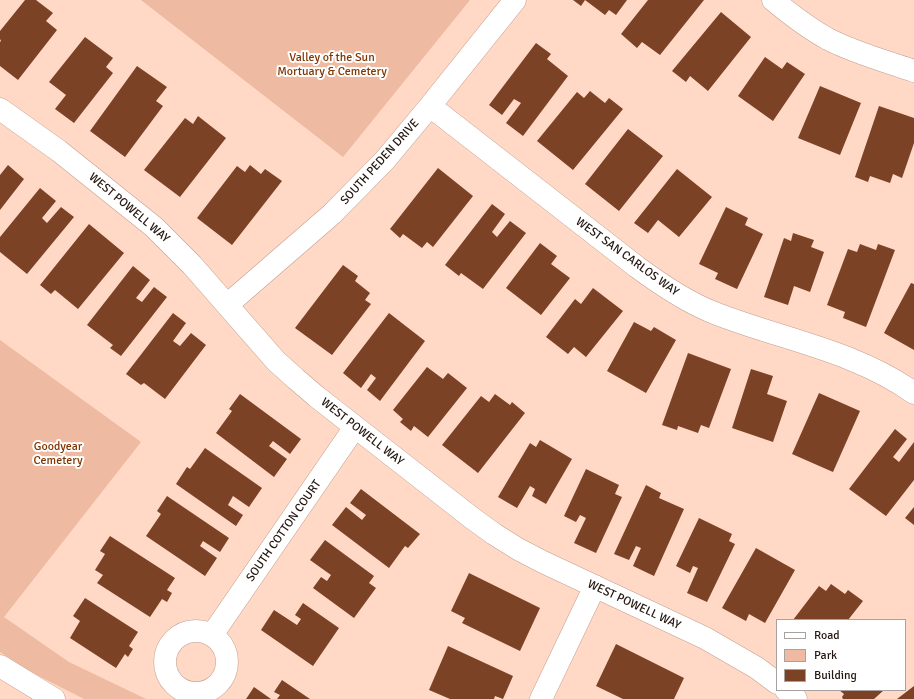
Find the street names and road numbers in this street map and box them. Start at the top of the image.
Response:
street label: SOUTH PEDEN DRIVE [338,116,422,208]
street label: WEST POWELL WAY [86,170,172,246]
street label: WEST SAN CARLOS WAY [573,215,681,299]
street label: WEST POWELL WAY [318,395,406,469]
street label: SOUTH COTTON COURT [244,478,324,584]
street label: WEST POWELL WAY [585,577,683,633]

